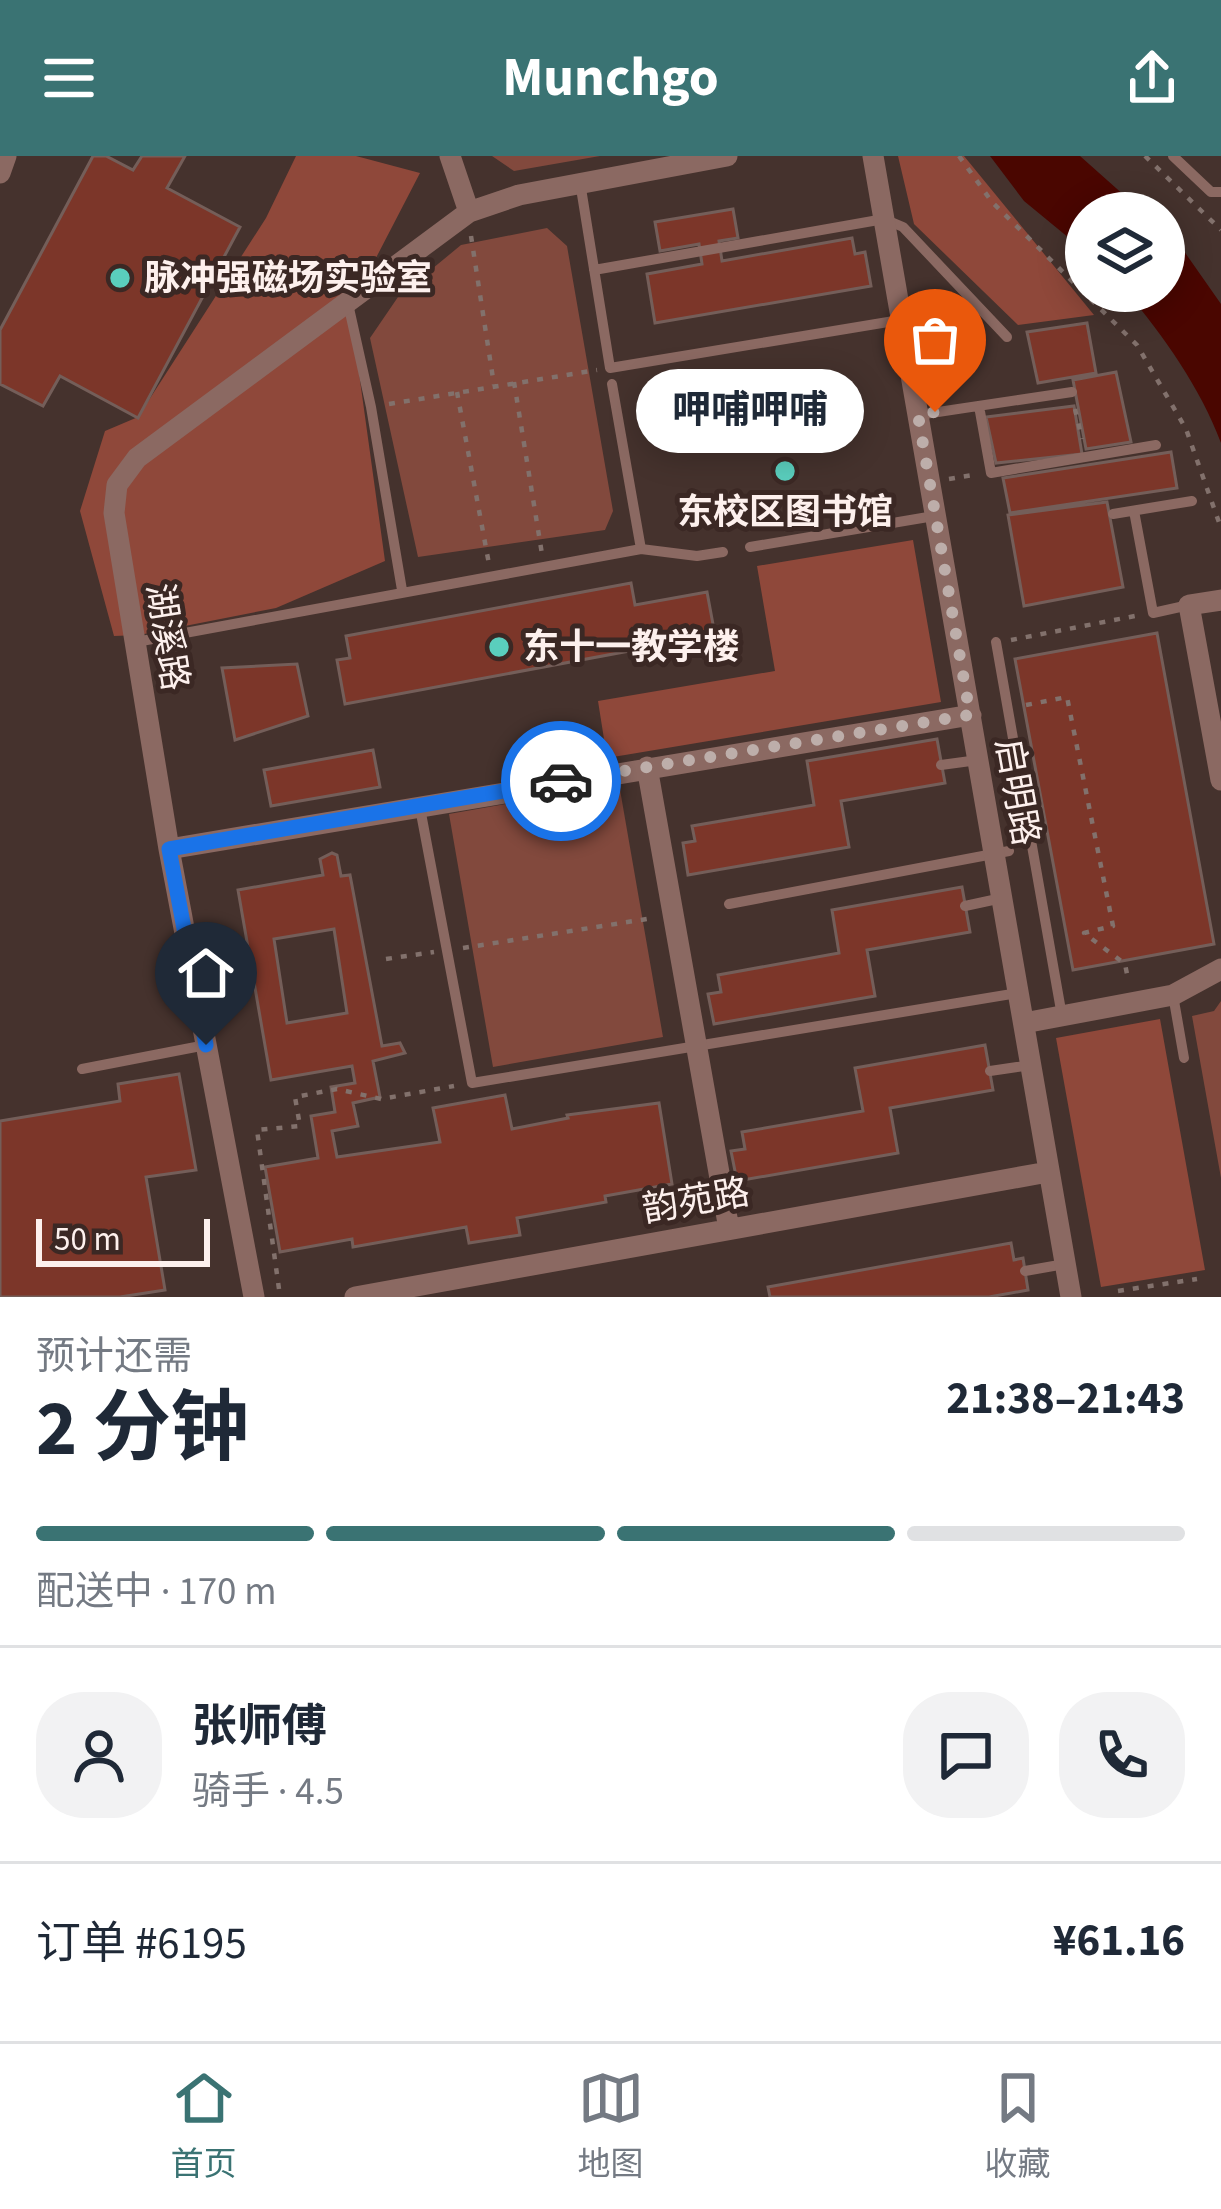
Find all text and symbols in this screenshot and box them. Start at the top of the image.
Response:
text: Munchgo [502,40,719,117]
icon: menu [36,45,102,111]
icon: share [1119,45,1185,111]
map controls [1065,192,1185,312]
button: layers [1065,192,1185,312]
place label: 脉冲强磁场实验室 [144,253,432,304]
marker: 脉冲强磁场实验室 [107,265,133,291]
pin [884,289,986,412]
icon: bag [902,307,968,373]
callout: 呷哺呷哺 [635,370,863,454]
text: 呷哺呷哺 [672,383,828,439]
marker: 东校区图书馆 [772,458,798,484]
place label: 东校区图书馆 [677,487,893,538]
street label: 湖溪路 [133,580,201,694]
place label: 东十一教学楼 [523,622,739,673]
marker: 东十一教学楼 [486,634,512,660]
courier [501,721,621,841]
street label: 启明路 [983,734,1051,850]
icon: car [528,748,594,814]
pin [155,922,257,1045]
icon: home [173,940,239,1006]
street label: 韵苑路 [638,1167,754,1235]
scale bar [36,1213,210,1266]
text: 50 m [54,1216,121,1263]
text: 预计还需 [36,1329,192,1385]
text: 21:38–21:43 [946,1367,1185,1431]
text: 2 分钟 [36,1374,249,1485]
text: 配送中 · 170 m [36,1564,277,1620]
button: person [36,1692,162,1818]
button: chat [903,1692,1029,1818]
button: phone [1059,1692,1185,1818]
text: 张师傅 [192,1695,327,1759]
text: 骑手 · 4.5 [192,1764,344,1820]
text: ¥61.16 [1053,1909,1185,1973]
text: 订单 #6195 [36,1912,247,1976]
tab: 首页 [171,2065,237,2188]
tab: 地图 [578,2065,644,2188]
tab: 收藏 [985,2065,1051,2188]

